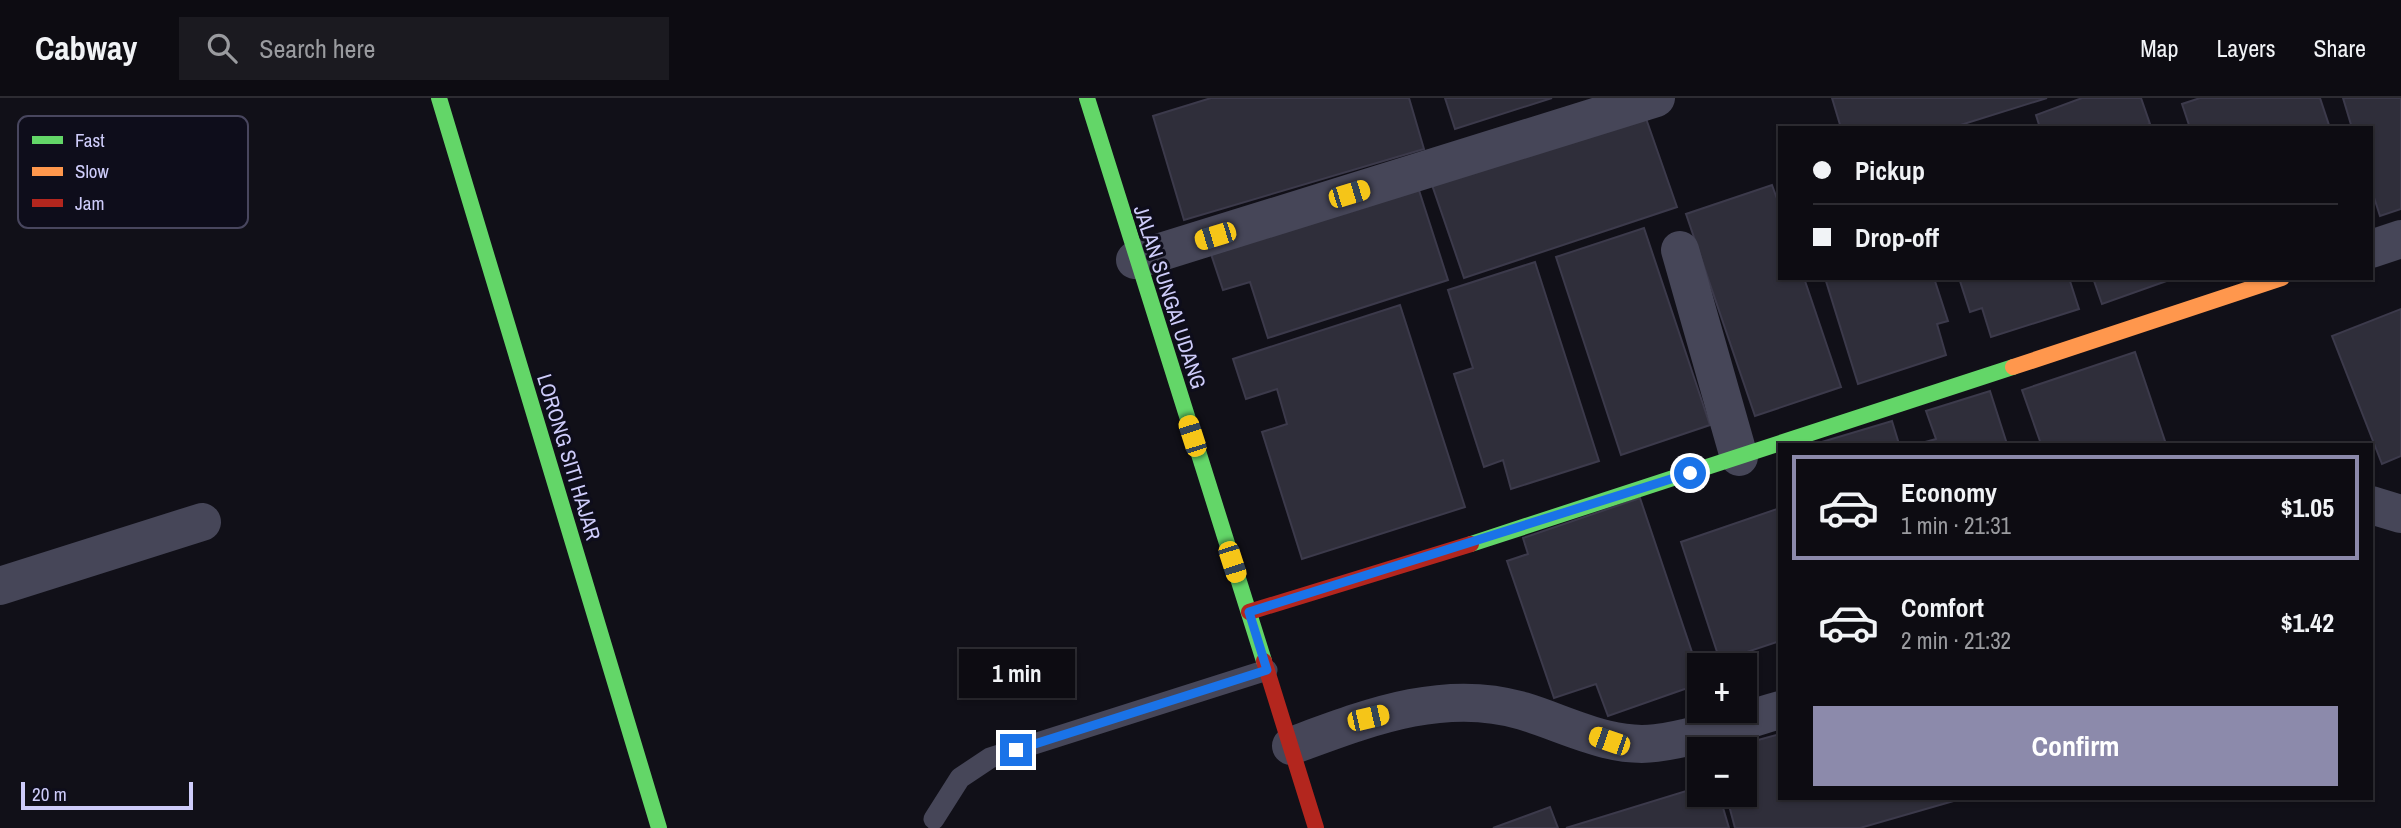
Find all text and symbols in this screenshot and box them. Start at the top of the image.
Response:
search box [179,17,669,80]
text: Cabway [35,26,137,70]
icon: search [203,29,241,67]
text: Search here [259,31,375,66]
text: Map [2140,32,2178,64]
text: Layers [2216,32,2275,64]
text: Share [2313,32,2366,64]
legend [18,116,248,228]
text: Fast [75,127,105,153]
text: Pickup [1855,153,1925,188]
text: Slow [75,158,110,184]
car [1326,178,1373,210]
text: Jam [75,190,104,216]
street label: JALAN SUNGAI UDANG [1127,202,1213,392]
car [1192,220,1239,252]
text: Drop-off [1855,220,1939,255]
street label: LORONG SITI HAJAR [530,370,608,544]
car [1176,413,1209,459]
route start [1674,457,1706,489]
text: Economy [1901,475,1997,510]
icon: car [1817,476,1880,539]
text: $1.05 [2281,490,2334,525]
text: 1 min · 21:31 [1901,510,2011,541]
car [1216,539,1249,585]
text: Comfort [1901,590,1984,625]
icon: car [1817,591,1880,654]
text: $1.42 [2281,605,2334,640]
text: 2 min · 21:32 [1901,625,2011,656]
callout: 1 min [958,648,1074,698]
map controls [1687,653,1757,807]
button: + [1687,653,1757,723]
text: 1 min [992,658,1042,689]
car [1346,703,1391,733]
button: Confirm [1813,706,2338,786]
car [1586,724,1633,758]
route end [1000,734,1032,766]
button: − [1687,737,1757,807]
scale bar [21,779,192,811]
text: 20 m [32,781,67,807]

